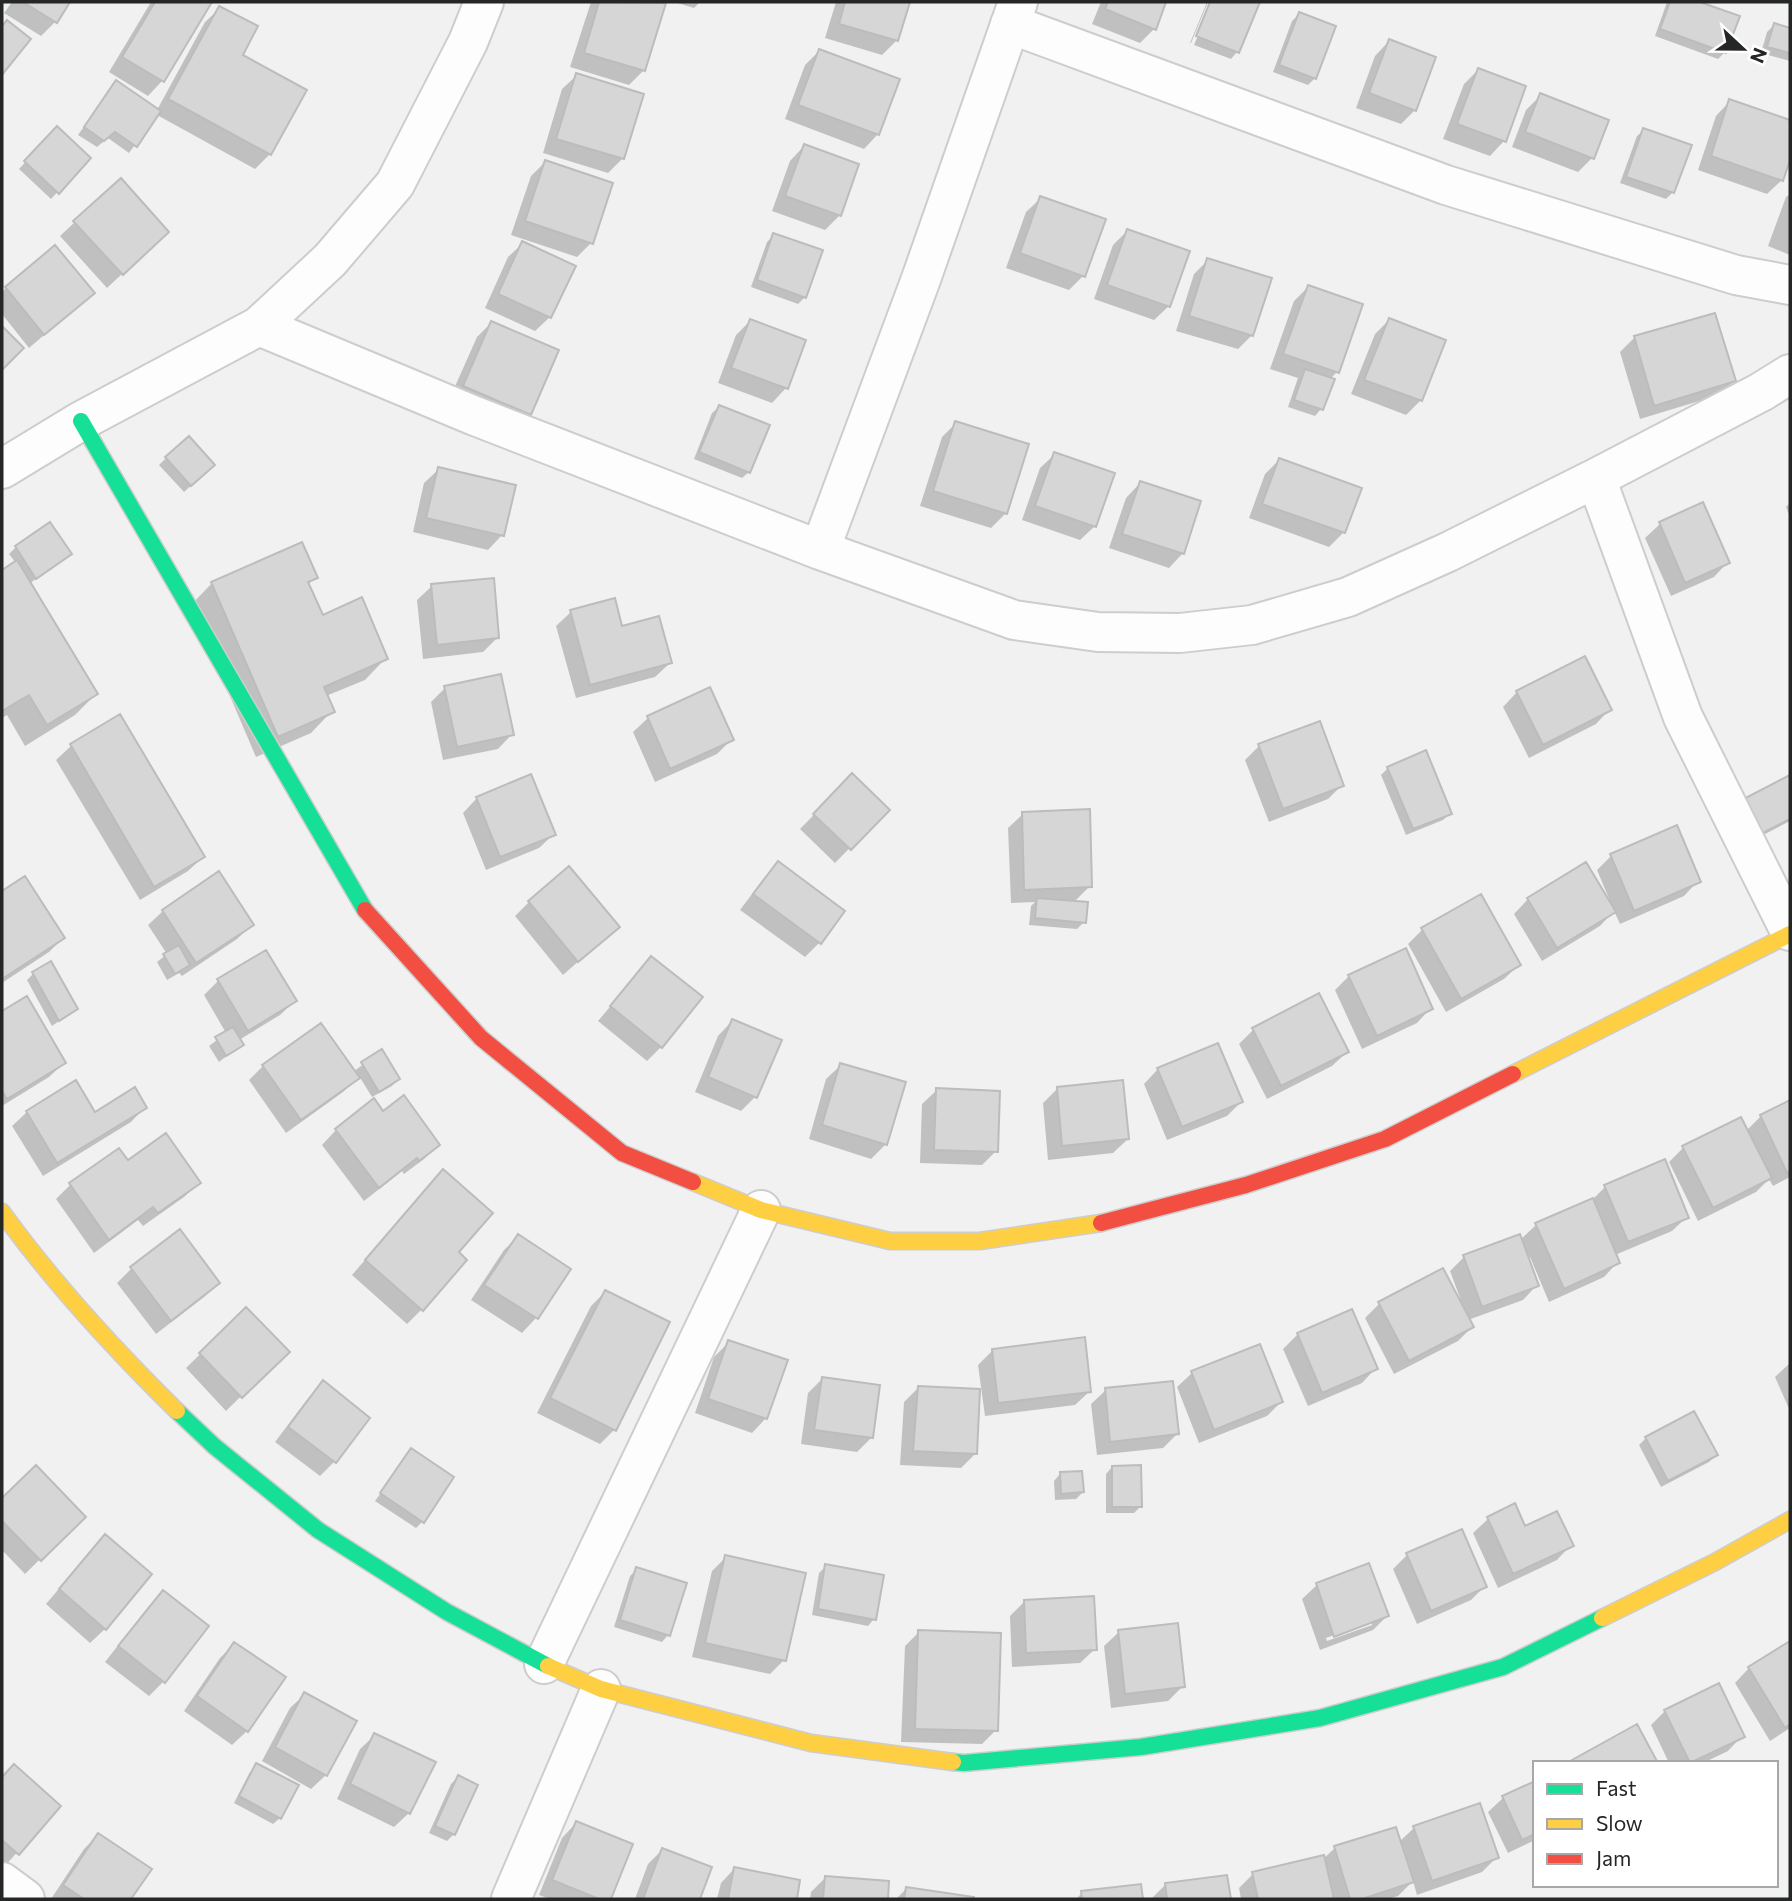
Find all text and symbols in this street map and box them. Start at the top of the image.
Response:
north arrow [1708,14,1778,84]
text: N [1746,45,1773,66]
legend [1533,1761,1778,1887]
text: Fast [1596,1775,1637,1800]
text: Slow [1596,1810,1643,1835]
text: Jam [1596,1845,1631,1870]

